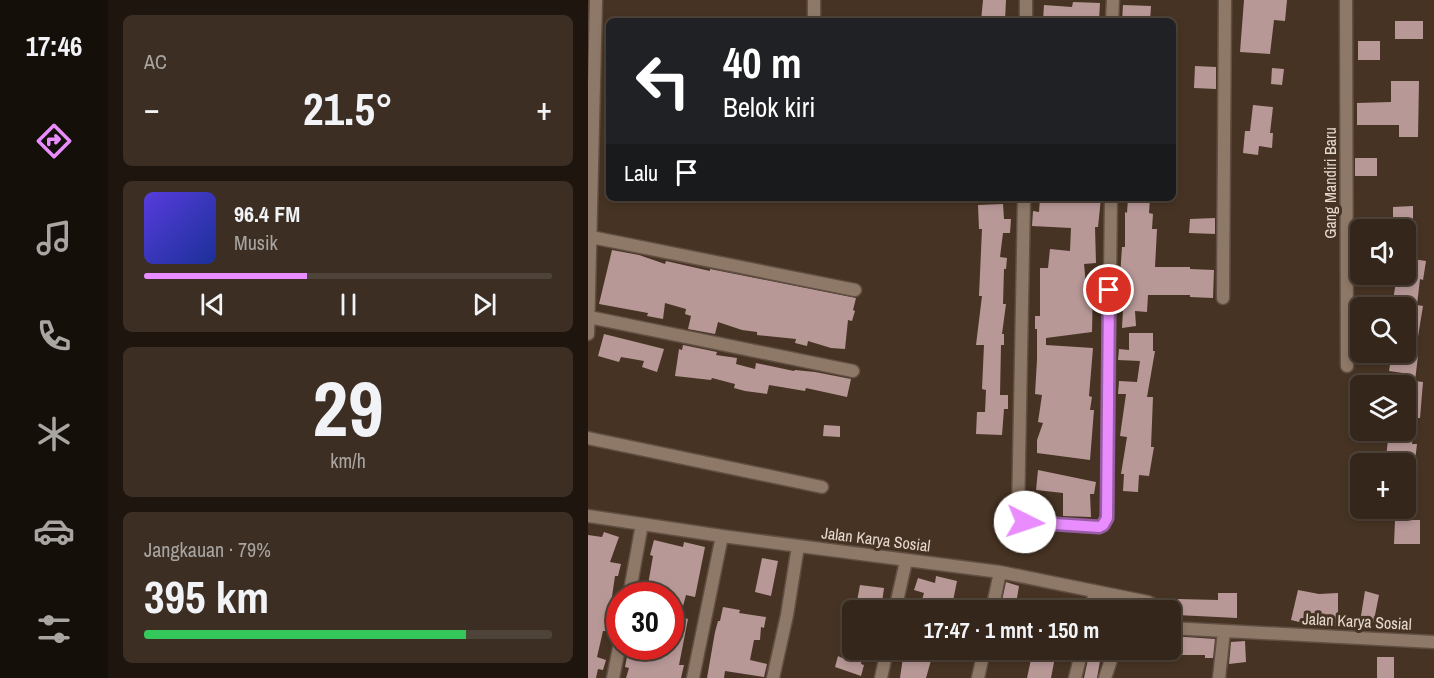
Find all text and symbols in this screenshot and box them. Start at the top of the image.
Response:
text: 17:46 [26,28,82,64]
text: 40 m [723,35,802,91]
icon: left [624,42,702,120]
text: AC [144,48,167,75]
text: 21.5° [303,78,393,139]
text: − [144,86,160,130]
text: + [536,86,552,130]
text: Belok kiri [723,89,815,125]
icon: directions [33,120,75,162]
street label: Gang Mandiri Baru [1319,127,1341,239]
icon: arrive [670,156,703,189]
text: Lalu [624,158,658,188]
text: 96.4 FM [234,199,300,229]
icon: music [33,217,75,259]
map controls [1350,219,1416,519]
button: sound [1350,219,1416,285]
text: Musik [234,229,278,256]
pin [1083,264,1134,315]
icon: arrive [1092,273,1125,306]
icon: previous [196,288,229,321]
icon: pause [332,288,365,321]
icon: next [468,288,501,321]
button: search [1350,297,1416,363]
icon: phone [33,315,75,357]
text: 29 [312,355,384,460]
button: layers [1350,375,1416,441]
icon: climate [33,413,75,455]
text: km/h [330,447,366,474]
button: + [1350,453,1416,519]
position arrow [993,490,1057,554]
icon: car [33,510,75,552]
street label: Jalan Karya Sosial [820,521,932,557]
text: Jangkauan · 79% [144,536,271,563]
text: 395 km [144,566,269,627]
speed limit sign: 30 [606,582,684,660]
street label: Jalan Karya Sosial [1302,607,1412,635]
icon: filters [33,608,75,650]
text: 17:47 · 1 mnt · 150 m [924,615,1099,645]

